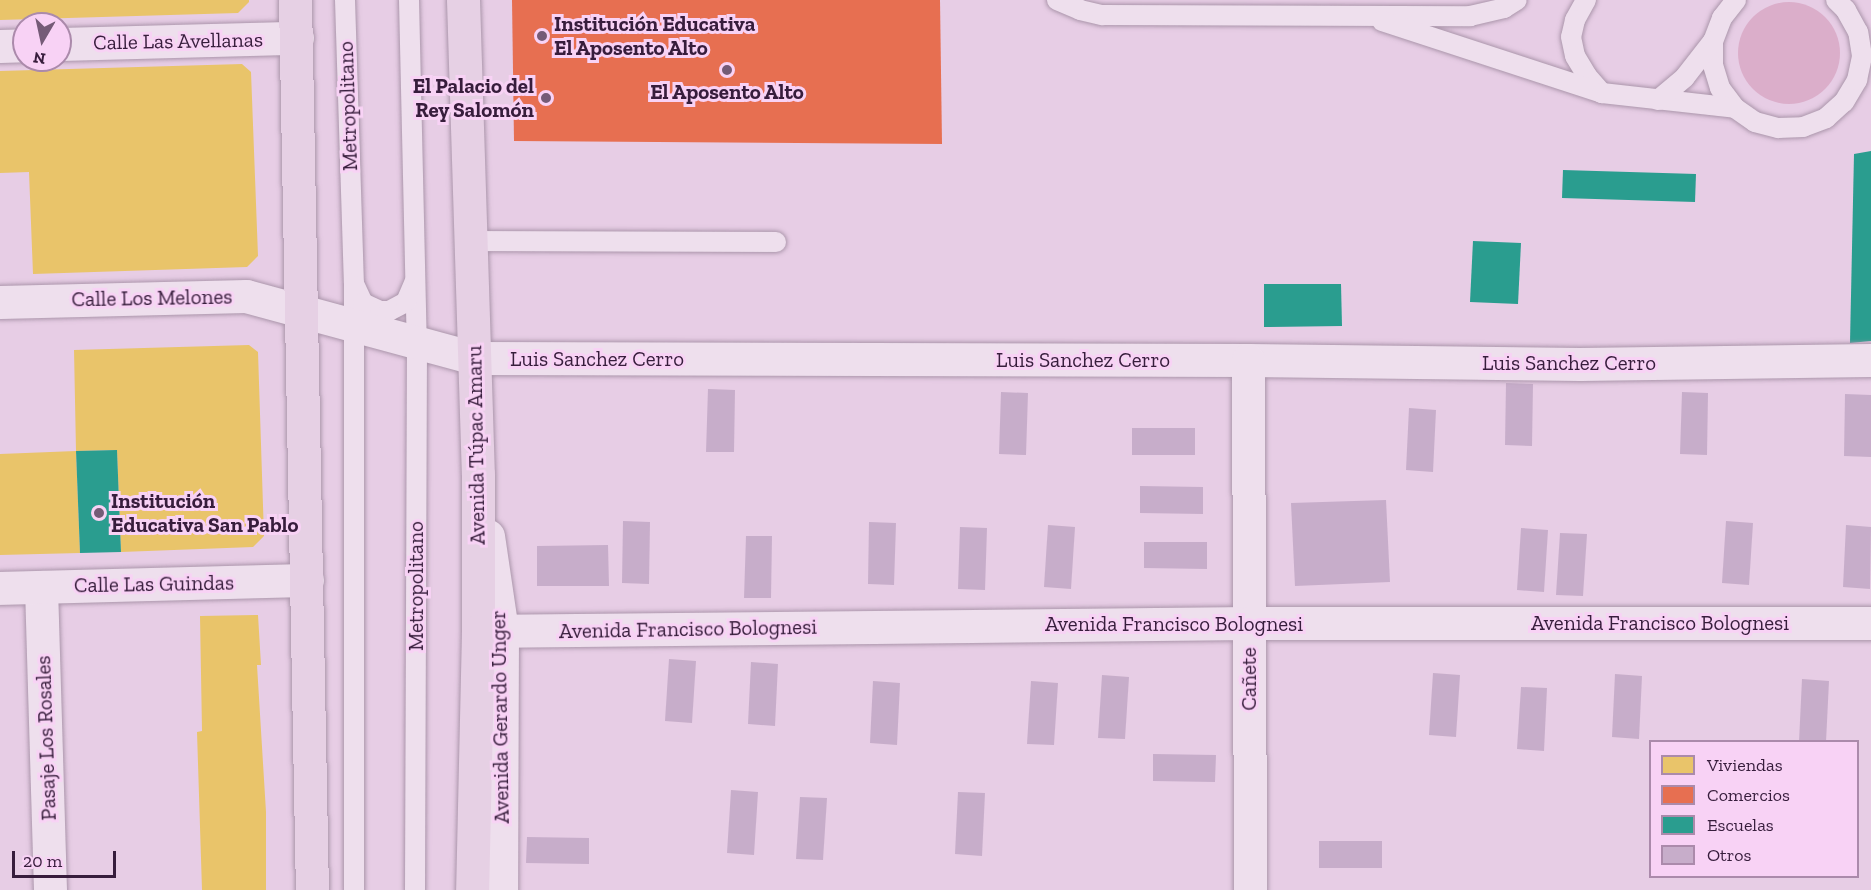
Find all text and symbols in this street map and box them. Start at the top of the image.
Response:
place label: Institución Educativa El Aposento Alto [554,11,755,61]
north arrow [12,12,72,72]
street label: Calle Las Avellanas [92,27,264,55]
marker: Institución Educativa El Aposento Alto [535,29,549,43]
street label: Metropolitano [333,41,363,171]
text: N [32,48,47,69]
marker: El Aposento Alto [720,63,734,77]
place label: El Palacio del Rey Salomón [413,73,534,123]
place label: El Aposento Alto [650,79,804,105]
marker: El Palacio del Rey Salomón [539,91,553,105]
street label: Calle Los Melones [71,284,233,312]
street label: Avenida Túpac Amaru [462,344,490,546]
street label: Luis Sanchez Cerro [510,346,684,372]
street label: Luis Sanchez Cerro [996,347,1170,373]
street label: Luis Sanchez Cerro [1482,350,1656,376]
place label: Institución Educativa San Pablo [111,488,298,538]
marker: Institución Educativa San Pablo [92,506,106,520]
street label: Metropolitano [403,521,429,651]
street label: Calle Las Guindas [74,570,234,598]
street label: Avenida Gerardo Unger [486,610,514,824]
street label: Avenida Francisco Bolognesi [1531,610,1789,636]
street label: Avenida Francisco Bolognesi [1045,611,1303,637]
street label: Avenida Francisco Bolognesi [559,614,817,644]
street label: Cañete [1236,647,1262,711]
street label: Pasaje Los Rosales [31,655,61,821]
legend [1649,740,1859,878]
text: Viviendas [1707,754,1783,776]
text: Comercios [1707,784,1790,806]
text: Escuelas [1707,814,1774,836]
scale bar [15,839,118,877]
text: Otros [1707,844,1751,866]
text: 20 m [23,850,62,872]

